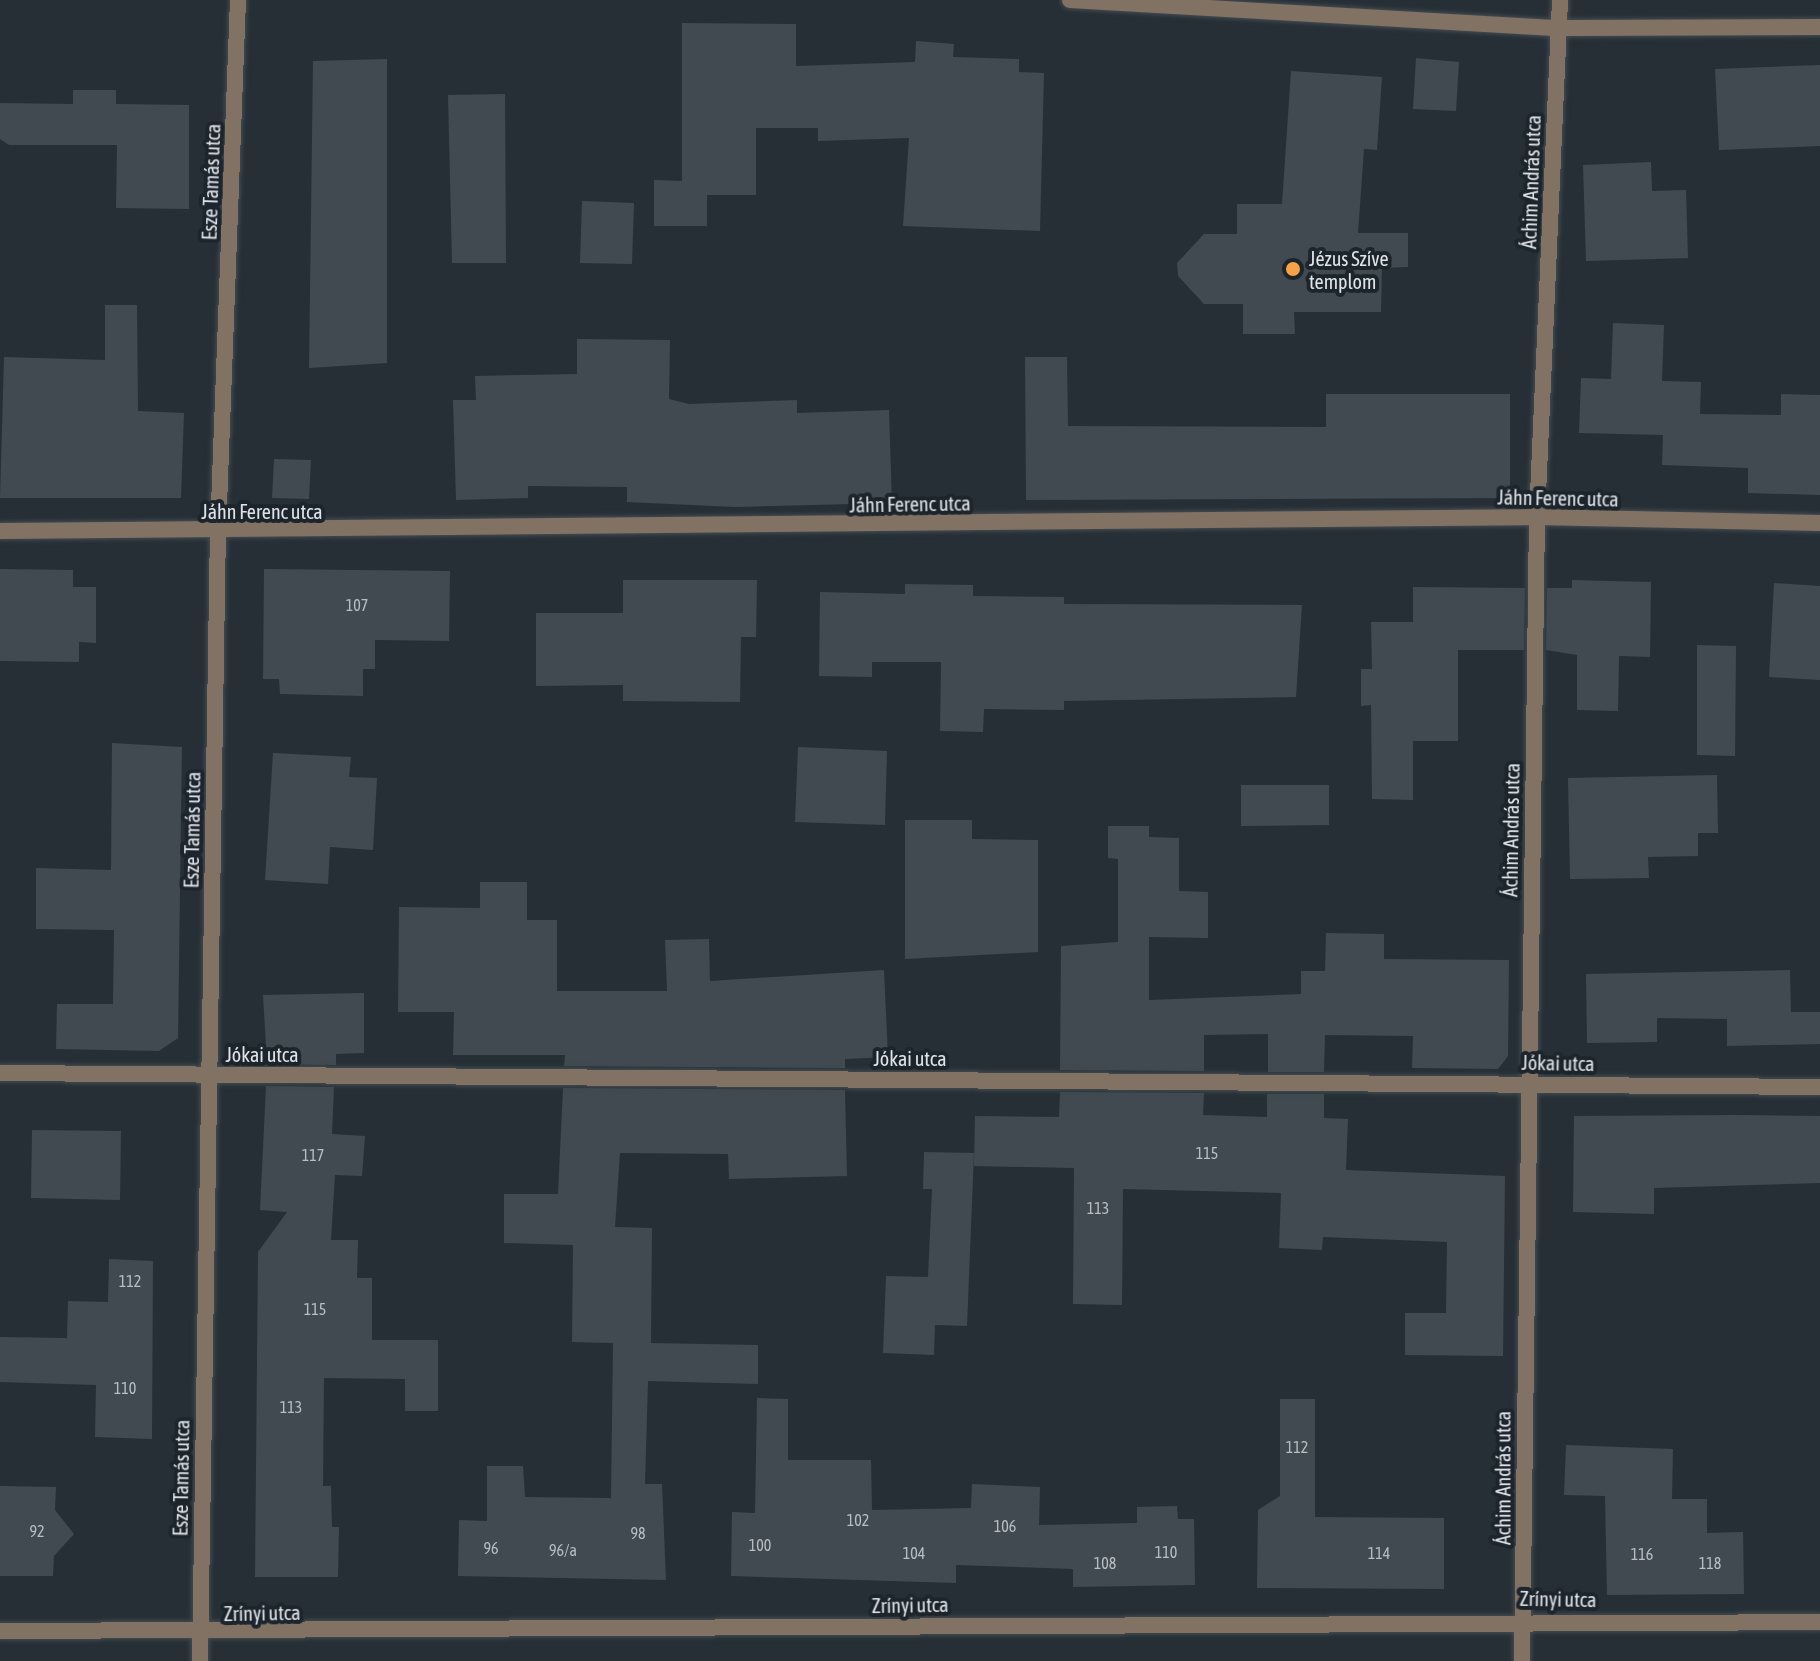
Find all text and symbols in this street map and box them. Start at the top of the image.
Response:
street label: Áchim András utca [1517,115,1545,249]
street label: Esze Tamás utca [197,123,225,241]
place label: Jézus Szíve templom [1309,246,1388,293]
marker: Jézus Szíve templom [1284,260,1302,278]
street label: Jáhn Ferenc utca [1497,485,1619,511]
street label: Jáhn Ferenc utca [849,491,971,517]
street label: Jáhn Ferenc utca [201,499,323,523]
house number: 107 [346,595,368,615]
street label: Áchim András utca [1498,763,1524,897]
street label: Esze Tamás utca [179,772,205,888]
street label: Jókai utca [225,1042,299,1066]
street label: Jókai utca [873,1046,947,1070]
street label: Jókai utca [1521,1050,1595,1076]
house number: 115 [1196,1143,1218,1163]
house number: 117 [302,1145,324,1165]
house number: 113 [1087,1198,1109,1218]
house number: 112 [119,1271,141,1291]
house number: 115 [304,1299,326,1319]
house number: 110 [114,1378,136,1398]
house number: 113 [280,1397,302,1417]
street label: Áchim András utca [1491,1411,1515,1545]
street label: Esze Tamás utca [168,1420,194,1536]
house number: 112 [1286,1437,1308,1457]
house number: 102 [847,1510,869,1530]
house number: 106 [994,1516,1016,1536]
house number: 92 [29,1521,45,1541]
house number: 98 [630,1523,646,1543]
house number: 100 [749,1535,771,1555]
house number: 96 [483,1538,499,1558]
house number: 96/a [549,1540,577,1560]
house number: 110 [1155,1542,1177,1562]
house number: 104 [903,1543,925,1563]
house number: 114 [1368,1543,1390,1563]
house number: 116 [1631,1544,1653,1564]
house number: 108 [1094,1553,1116,1573]
house number: 118 [1699,1553,1721,1573]
street label: Zrínyi utca [1519,1586,1597,1612]
street label: Zrínyi utca [871,1592,949,1618]
street label: Zrínyi utca [223,1600,301,1626]

